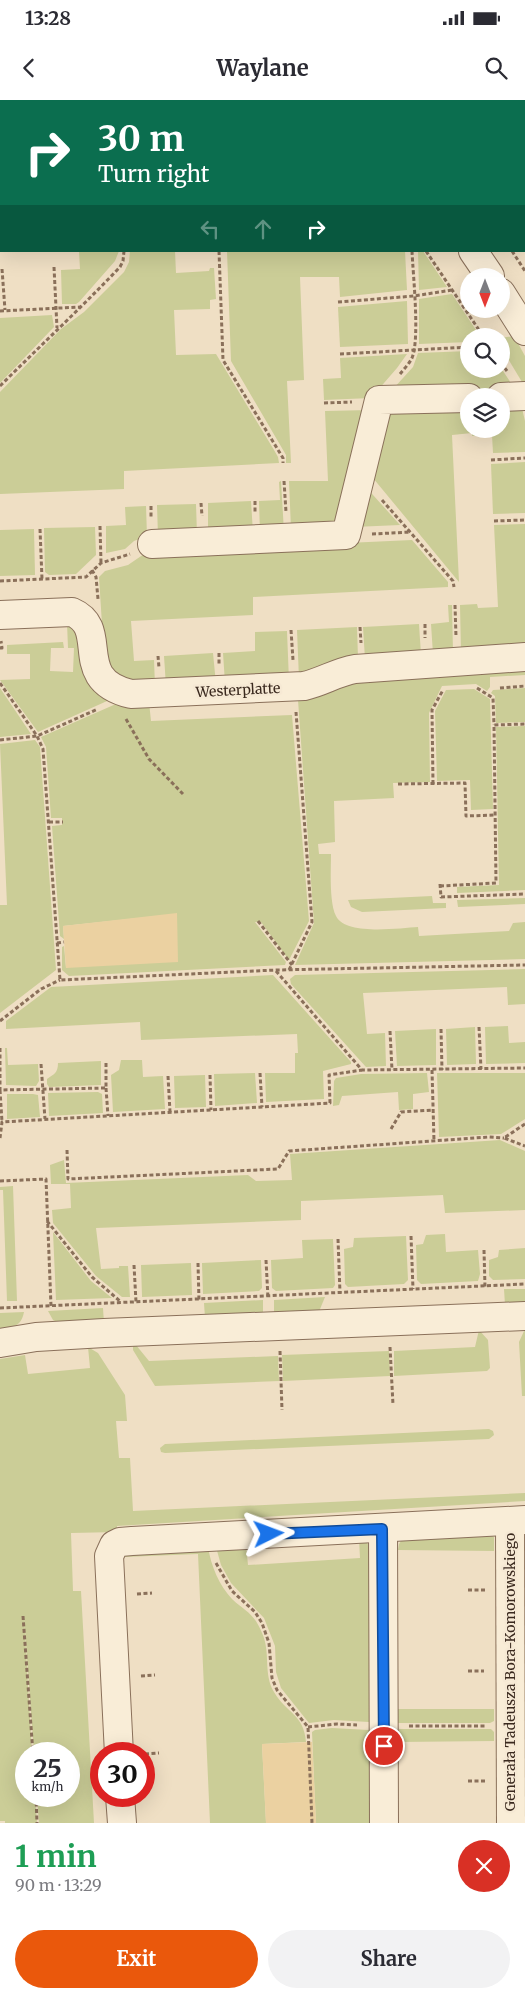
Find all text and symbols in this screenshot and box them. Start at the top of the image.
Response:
text: 13:28 [25,6,71,30]
icon: back [15,54,43,82]
text: Waylane [216,54,309,82]
icon: search [482,54,510,82]
text: 30 m [98,117,184,161]
icon: right [15,120,80,185]
text: Turn right [98,160,209,188]
icon: left [196,215,224,243]
icon: ahead [249,215,277,243]
icon: right [302,215,330,243]
north arrow [460,268,510,318]
map controls [460,268,510,438]
button: search [460,328,510,378]
button: layers [460,388,510,438]
street label: Westerplatte [194,679,281,701]
position arrow [242,1507,294,1559]
street label: Generała Tadeusza Bora-Komorowskiego [501,1533,519,1811]
pin [363,1725,405,1767]
icon: arrive [370,1732,398,1760]
speed limit sign: 30 [90,1742,155,1807]
text: 25 [33,1752,62,1784]
text: km/h [32,1779,63,1794]
text: 1 min [15,1837,97,1875]
button: close [458,1840,510,1892]
text: 90 m · 13:29 [15,1875,102,1895]
button: Exit [15,1930,258,1988]
button: Share [268,1930,510,1988]

